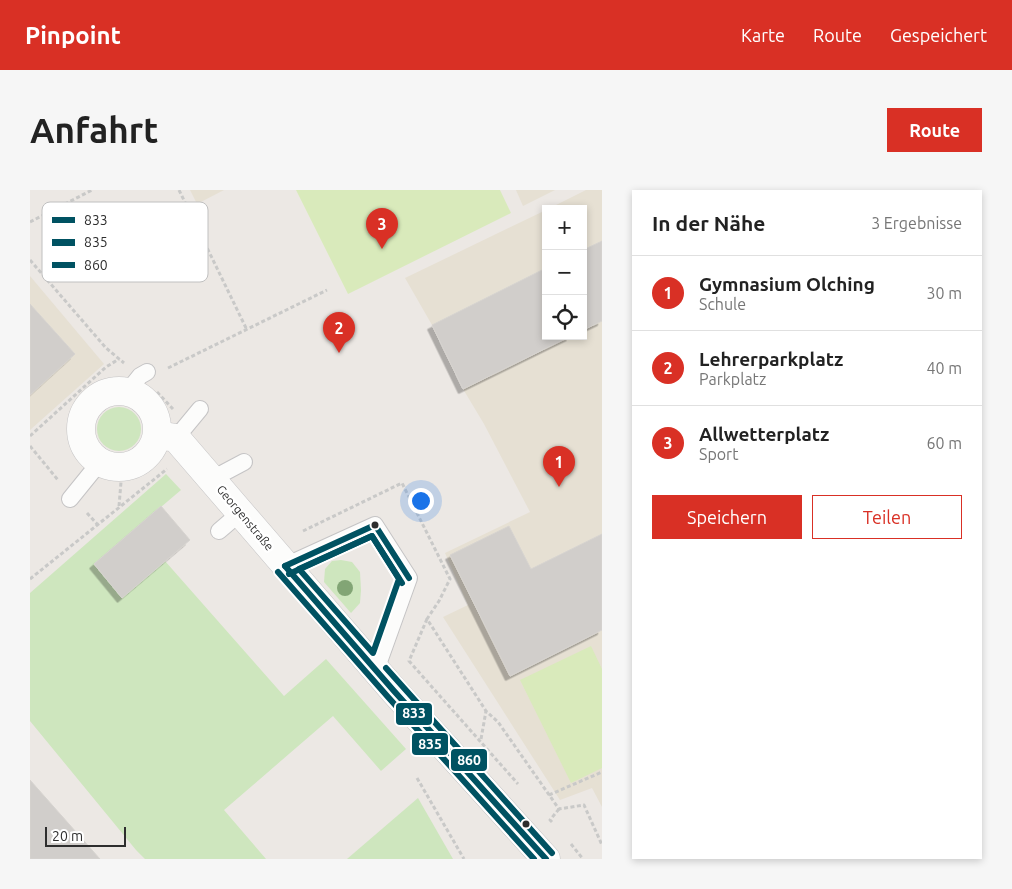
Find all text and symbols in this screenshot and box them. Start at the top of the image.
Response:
text: Pinpoint [25,22,121,49]
text: Karte [741,25,785,45]
text: Route [813,25,862,45]
text: Gespeichert [890,25,987,45]
button: Route [887,108,982,152]
text: Anfahrt [30,110,158,150]
legend [42,202,208,282]
map controls [542,205,587,340]
button: + [542,205,587,250]
pin: 3 [366,208,398,249]
text: In der Nähe [652,211,765,235]
text: 833 [84,212,108,228]
text: 3 Ergebnisse [871,214,962,232]
text: 835 [84,234,108,250]
button: − [542,250,587,295]
text: 860 [84,257,108,273]
text: Gymnasium Olching [699,273,875,295]
text: 1 [663,284,673,302]
text: 30 m [926,284,962,302]
button: locate [542,295,587,340]
text: Schule [699,295,746,313]
pin: 2 [323,312,355,353]
text: Lehrerparkplatz [699,348,843,370]
text: 2 [663,359,673,377]
text: 40 m [926,359,962,377]
text: Parkplatz [699,370,766,388]
text: Allwetterplatz [699,423,829,445]
text: 3 [663,434,673,452]
text: 60 m [926,434,962,452]
text: Sport [699,445,738,463]
pin: 1 [543,446,575,487]
street label: Georgenstraße [214,482,276,553]
your location [408,488,434,514]
button: Speichern [652,495,802,539]
button: Teilen [812,495,962,539]
unlabelled marker [370,520,380,530]
line badge: 833 [395,702,433,726]
text: 833 [402,705,426,721]
line badge: 835 [411,732,449,756]
text: 835 [418,736,442,752]
line badge: 860 [450,748,488,772]
text: 860 [457,752,481,768]
unlabelled marker [521,819,531,829]
scale bar [45,824,126,847]
text: 20 m [52,828,83,844]

